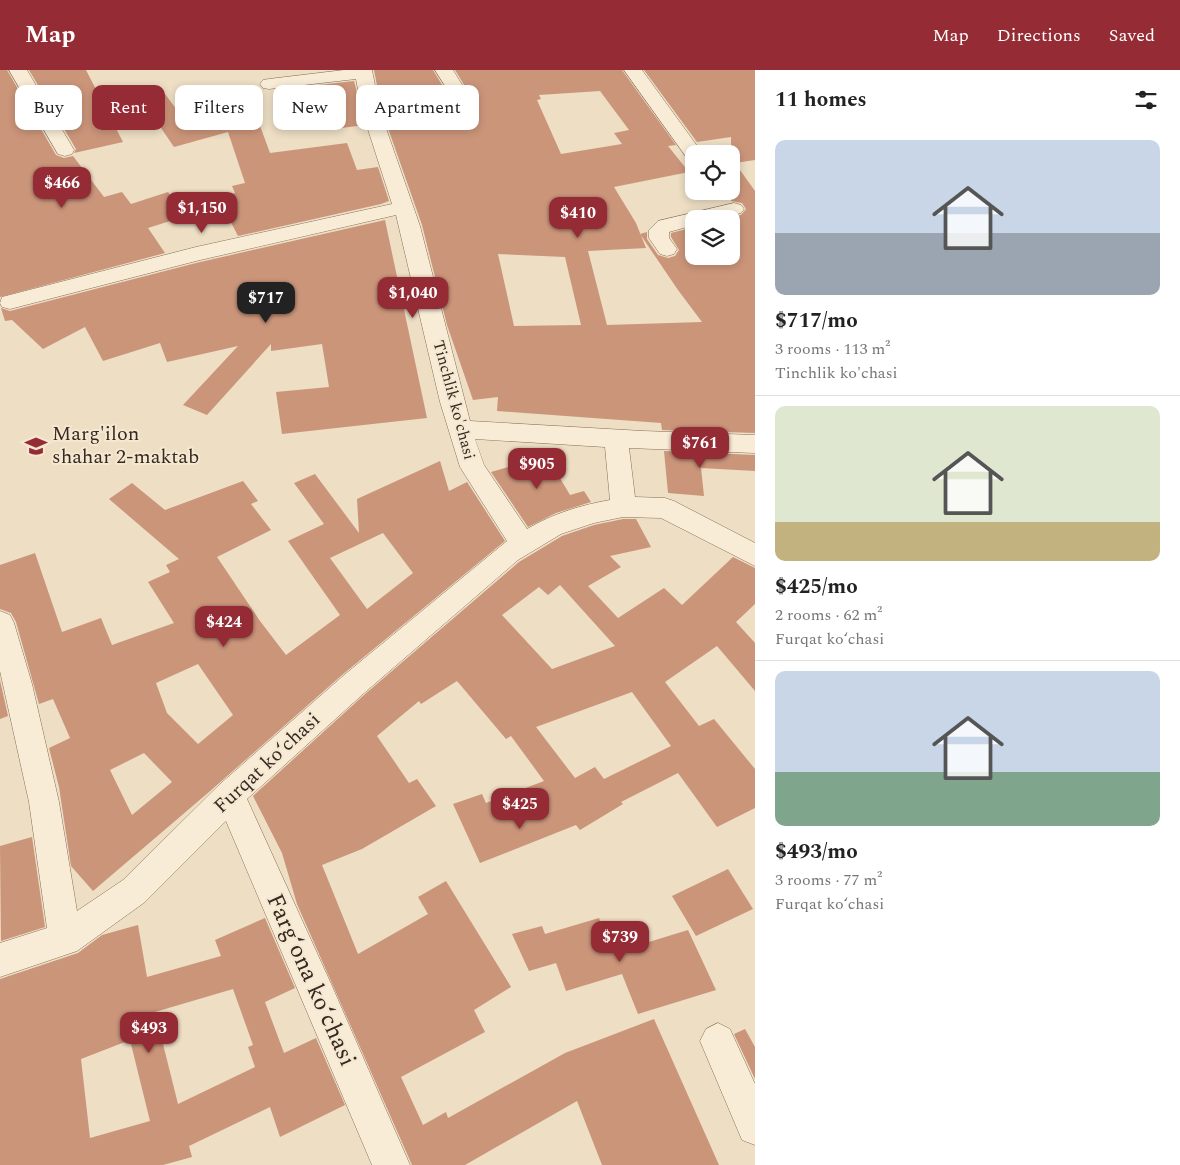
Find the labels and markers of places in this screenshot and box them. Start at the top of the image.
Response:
pin: $466 [32,166,92,209]
pin: $1,150 [161,191,243,234]
pin: $410 [548,196,608,239]
pin: $1,040 [372,276,454,319]
pin: $717 [236,282,296,324]
place label: Marg'ilon shahar 2-maktab [52,419,199,472]
pin: $761 [670,426,730,469]
school or university icon: Marg'ilon shahar 2-maktab [23,433,49,459]
pin: $905 [507,448,567,490]
pin: $424 [194,606,254,648]
pin: $425 [490,788,550,830]
pin: $739 [590,920,650,963]
pin: $493 [119,1012,179,1054]

